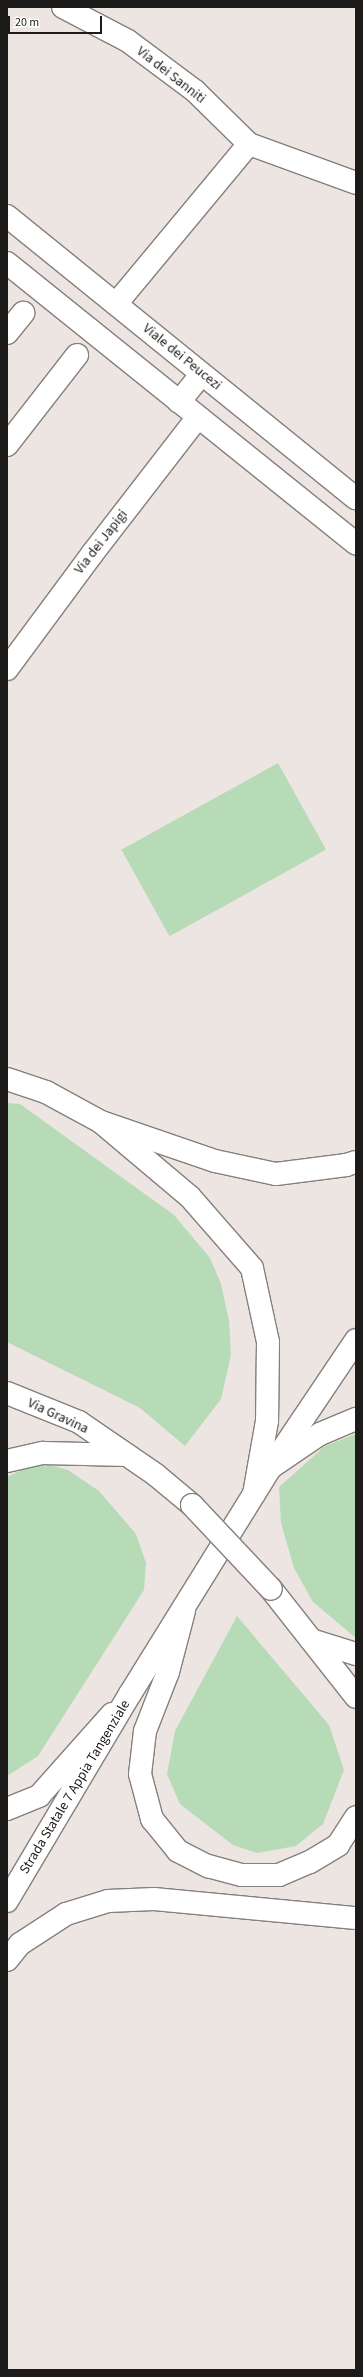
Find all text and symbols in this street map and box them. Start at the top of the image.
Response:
scale bar [10,8,104,34]
text: 20 m [15,14,39,31]
street label: Via dei Sanniti [133,43,209,107]
street label: Viale dei Peucezi [139,320,225,394]
street label: Via dei Japigi [71,507,131,577]
street label: Via Gravina [25,1395,91,1437]
street label: Strada Statale 7 Appia Tangenziale [16,1697,134,1877]

